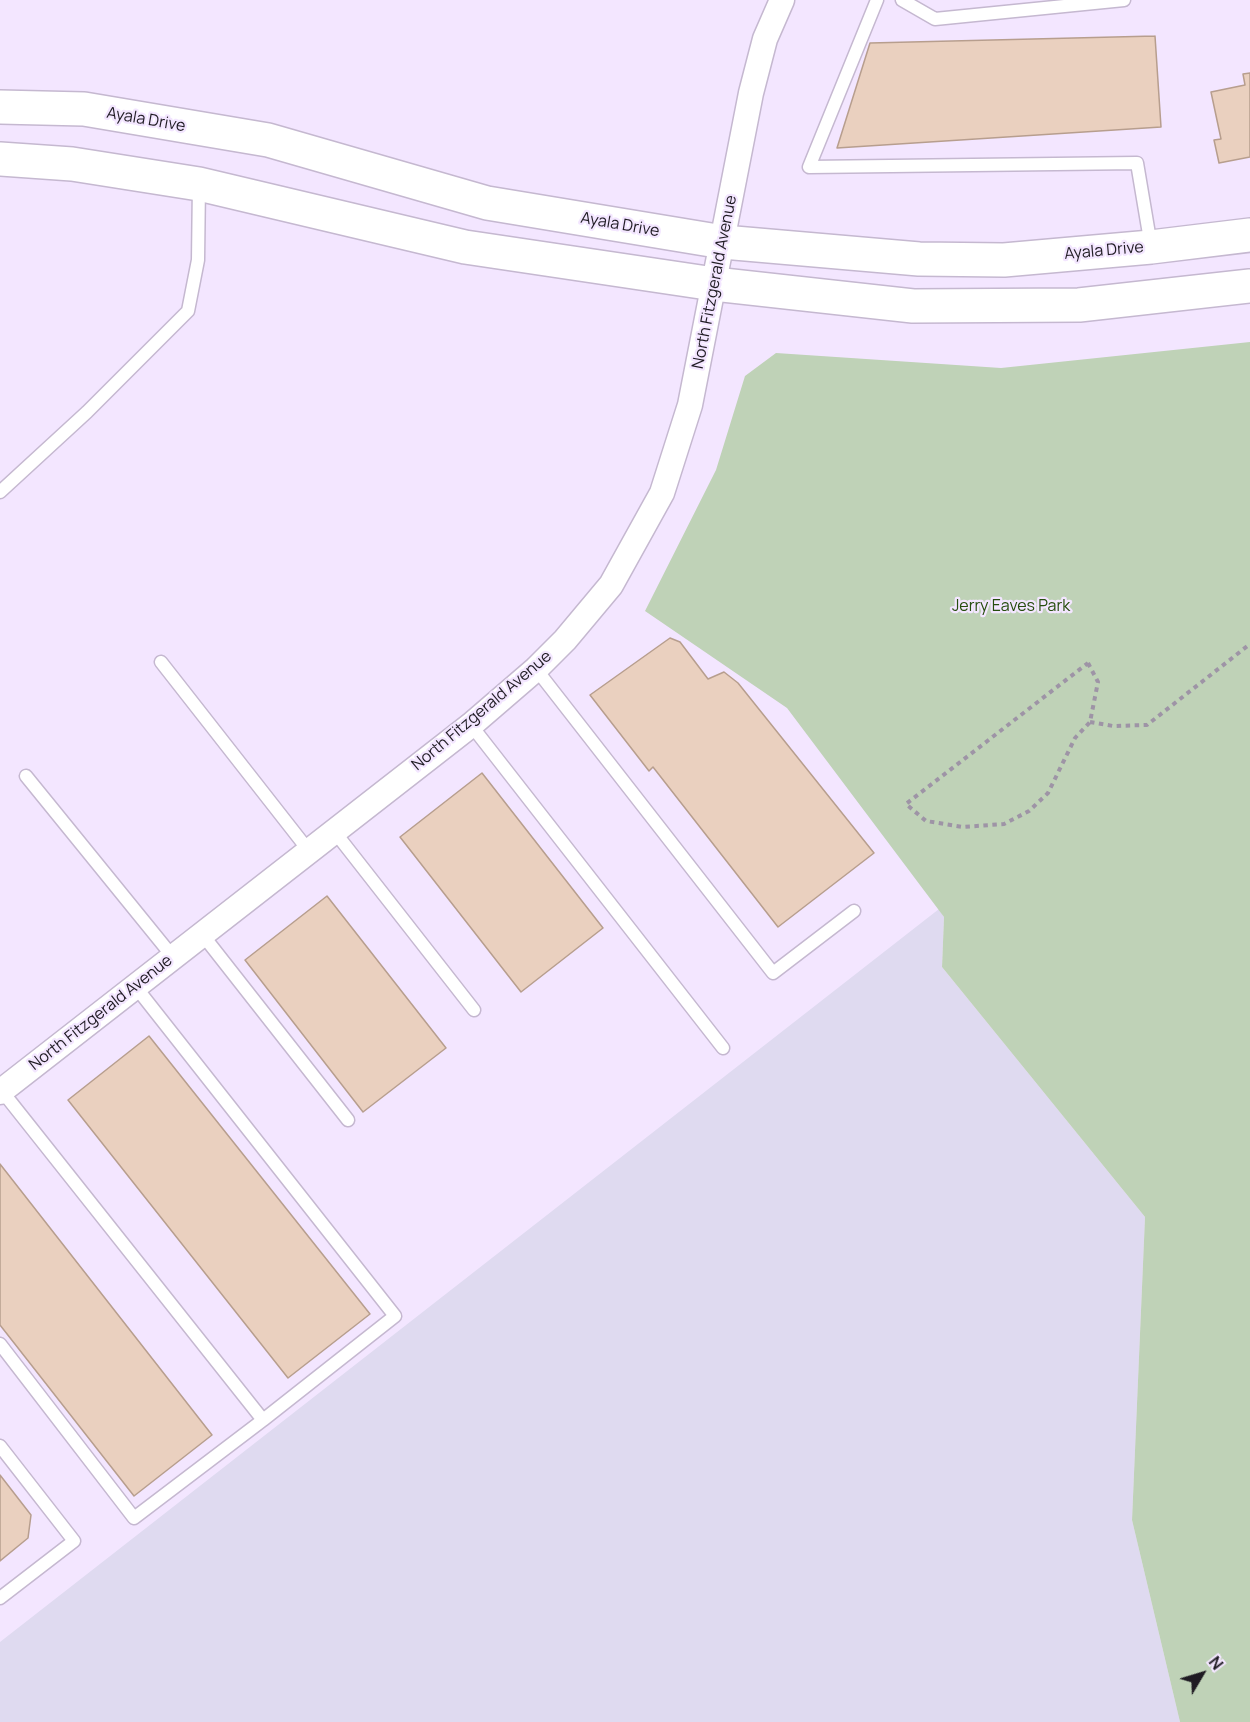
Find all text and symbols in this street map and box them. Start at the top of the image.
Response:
street label: Ayala Drive [105,104,187,136]
street label: North Fitzgerald Avenue [689,194,741,370]
street label: Ayala Drive [579,209,661,241]
street label: Ayala Drive [1064,238,1144,264]
park label: Jerry Eaves Park [952,597,1070,617]
street label: North Fitzgerald Avenue [408,647,556,775]
street label: North Fitzgerald Avenue [26,951,176,1075]
north arrow [1172,1644,1232,1704]
text: N [1204,1652,1228,1674]

